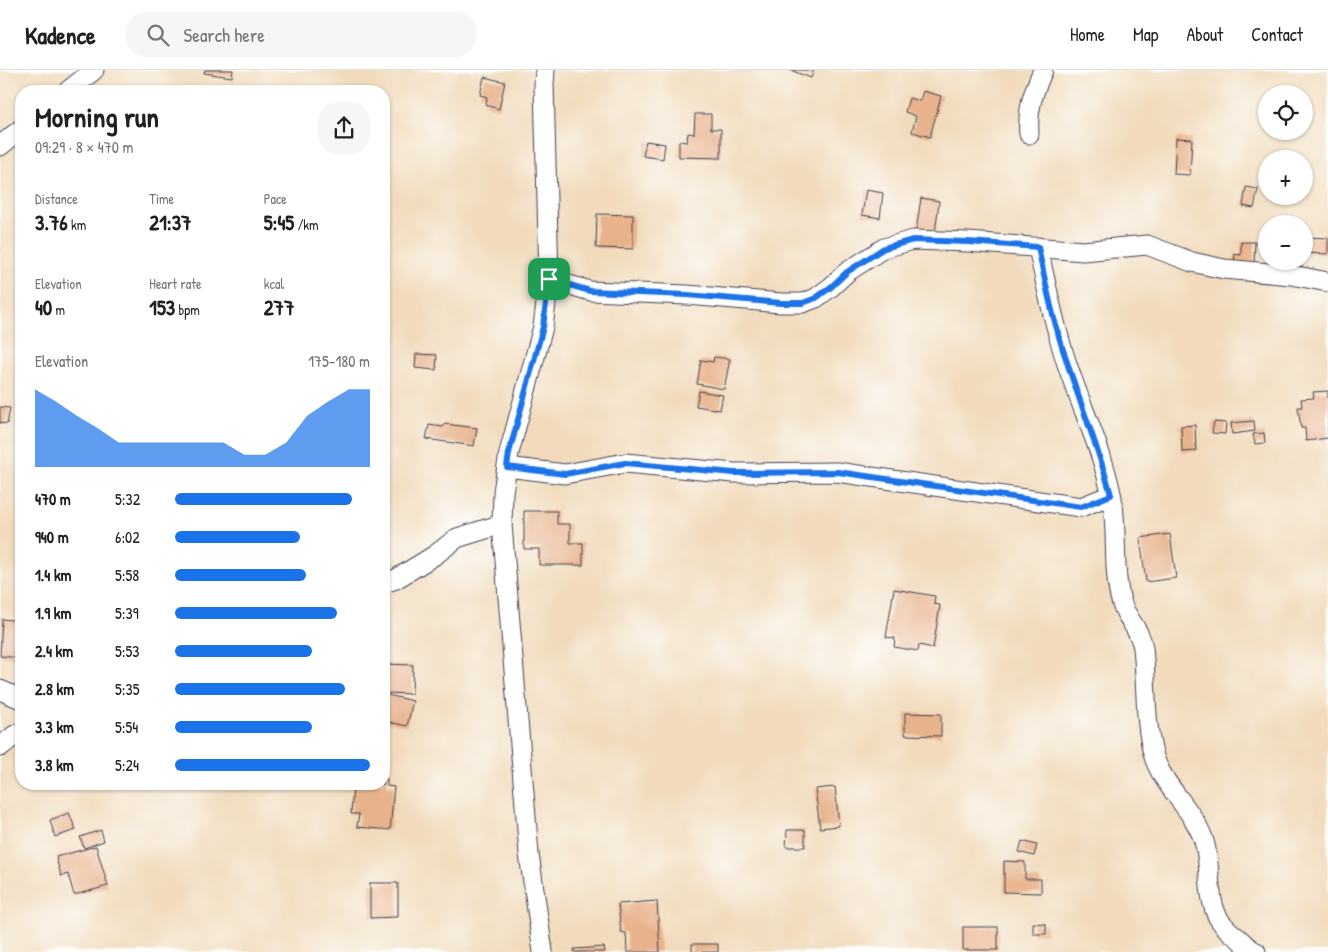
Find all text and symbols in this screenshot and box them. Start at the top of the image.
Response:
search box [126,12,476,57]
text: Kadence [25,19,96,51]
icon: search [144,21,172,49]
text: Search here [184,22,265,48]
text: Home [1070,22,1105,47]
text: Map [1133,22,1158,47]
text: About [1186,22,1223,47]
text: Contact [1251,22,1303,47]
map controls [1258,85,1313,270]
button: locate [1258,85,1313,140]
text: Morning run [35,98,159,136]
button: share [318,102,370,154]
text: 09:29 · 8 × 470 m [35,136,133,158]
button: + [1258,150,1313,205]
text: Distance [35,189,78,208]
text: Time [149,189,174,208]
text: Pace [264,189,287,208]
text: 3.76 [35,208,68,237]
text: 21:37 [149,208,191,237]
text: 5:45 [264,208,294,237]
text: km [68,215,86,234]
text: /km [294,215,319,234]
button: − [1258,215,1313,270]
pin [528,258,570,300]
icon: arrive [535,265,563,293]
text: Elevation [35,274,82,293]
text: Heart rate [149,274,202,293]
text: kcal [264,274,284,293]
text: 40 [35,293,52,322]
text: 153 [149,293,175,322]
text: 277 [264,293,294,322]
text: m [52,300,65,319]
text: bpm [175,300,200,319]
text: Elevation [35,350,88,372]
text: 175–180 m [308,350,370,372]
text: 470 m [35,488,71,510]
text: 5:32 [115,488,140,510]
text: 940 m [35,526,69,548]
text: 6:02 [115,526,140,548]
text: 1.4 km [35,564,71,586]
text: 5:58 [115,564,139,586]
text: 1.9 km [35,602,71,624]
text: 5:39 [115,602,139,624]
text: 2.4 km [35,640,73,662]
text: 5:53 [115,640,139,662]
text: 2.8 km [35,678,74,700]
text: 5:35 [115,678,139,700]
text: 3.3 km [35,716,74,738]
text: 5:54 [115,716,138,738]
text: 3.8 km [35,754,74,776]
text: 5:24 [115,754,139,776]

